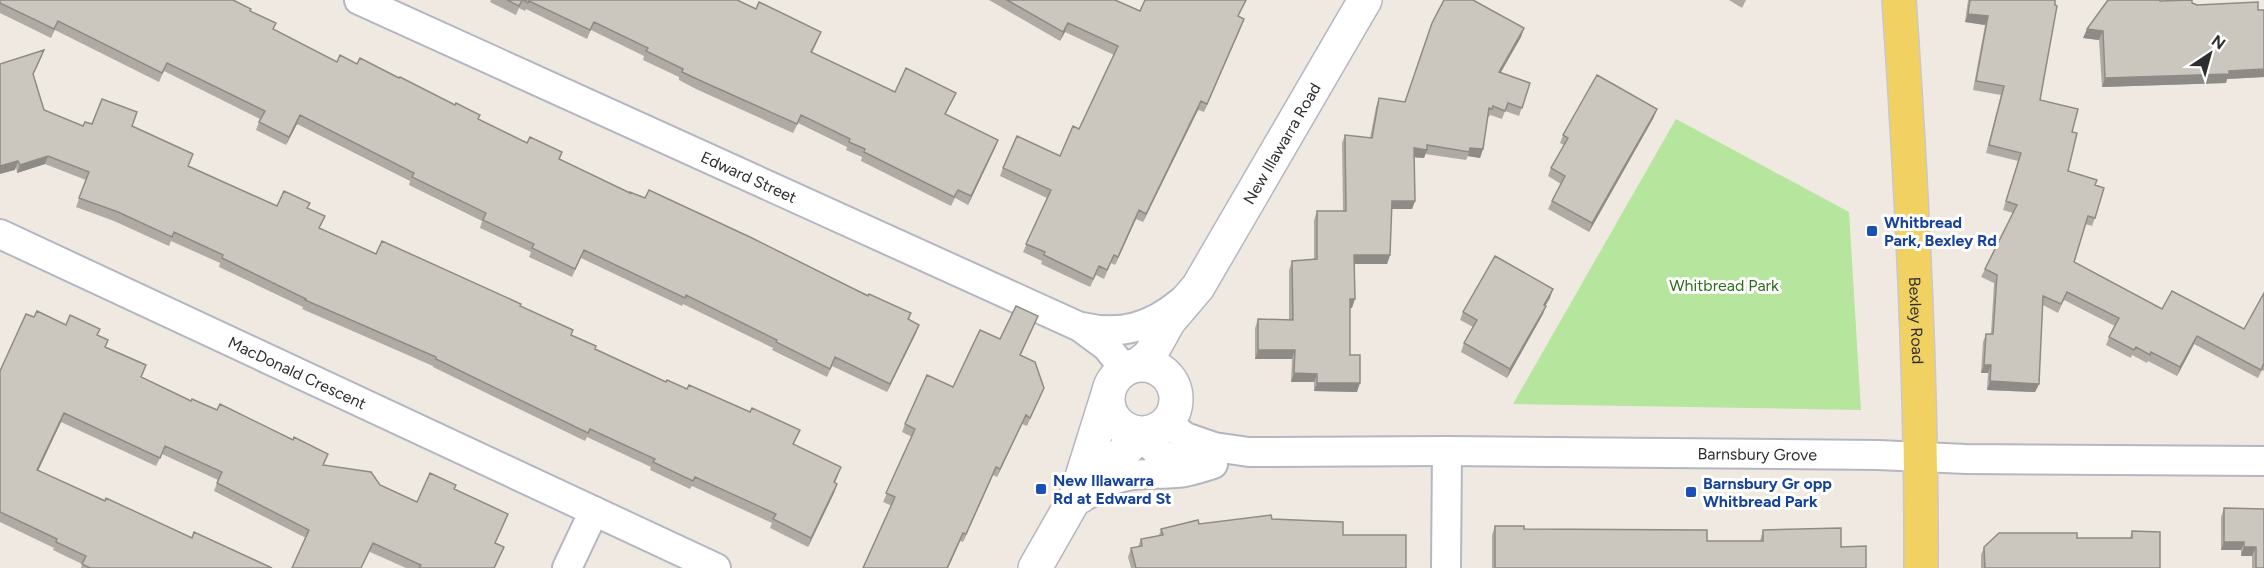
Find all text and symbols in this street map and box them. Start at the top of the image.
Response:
north arrow [2180,24,2240,84]
text: N [2208,31,2229,54]
street label: New Illawarra Road [1239,79,1324,207]
street label: Edward Street [698,147,800,207]
place label: Whitbread Park, Bexley Rd [1884,213,1997,250]
marker: Whitbread Park, Bexley Rd [1865,224,1879,238]
park label: Whitbread Park [1669,276,1779,295]
street label: Bexley Road [1905,276,1928,364]
street label: MacDonald Crescent [225,332,369,413]
street label: Barnsbury Grove [1698,444,1817,464]
place label: New Illawarra Rd at Edward St [1053,471,1172,508]
place label: Barnsbury Gr opp Whitbread Park [1703,474,1832,511]
marker: New Illawarra Rd at Edward St [1034,482,1048,496]
marker: Barnsbury Gr opp Whitbread Park [1684,485,1698,499]

